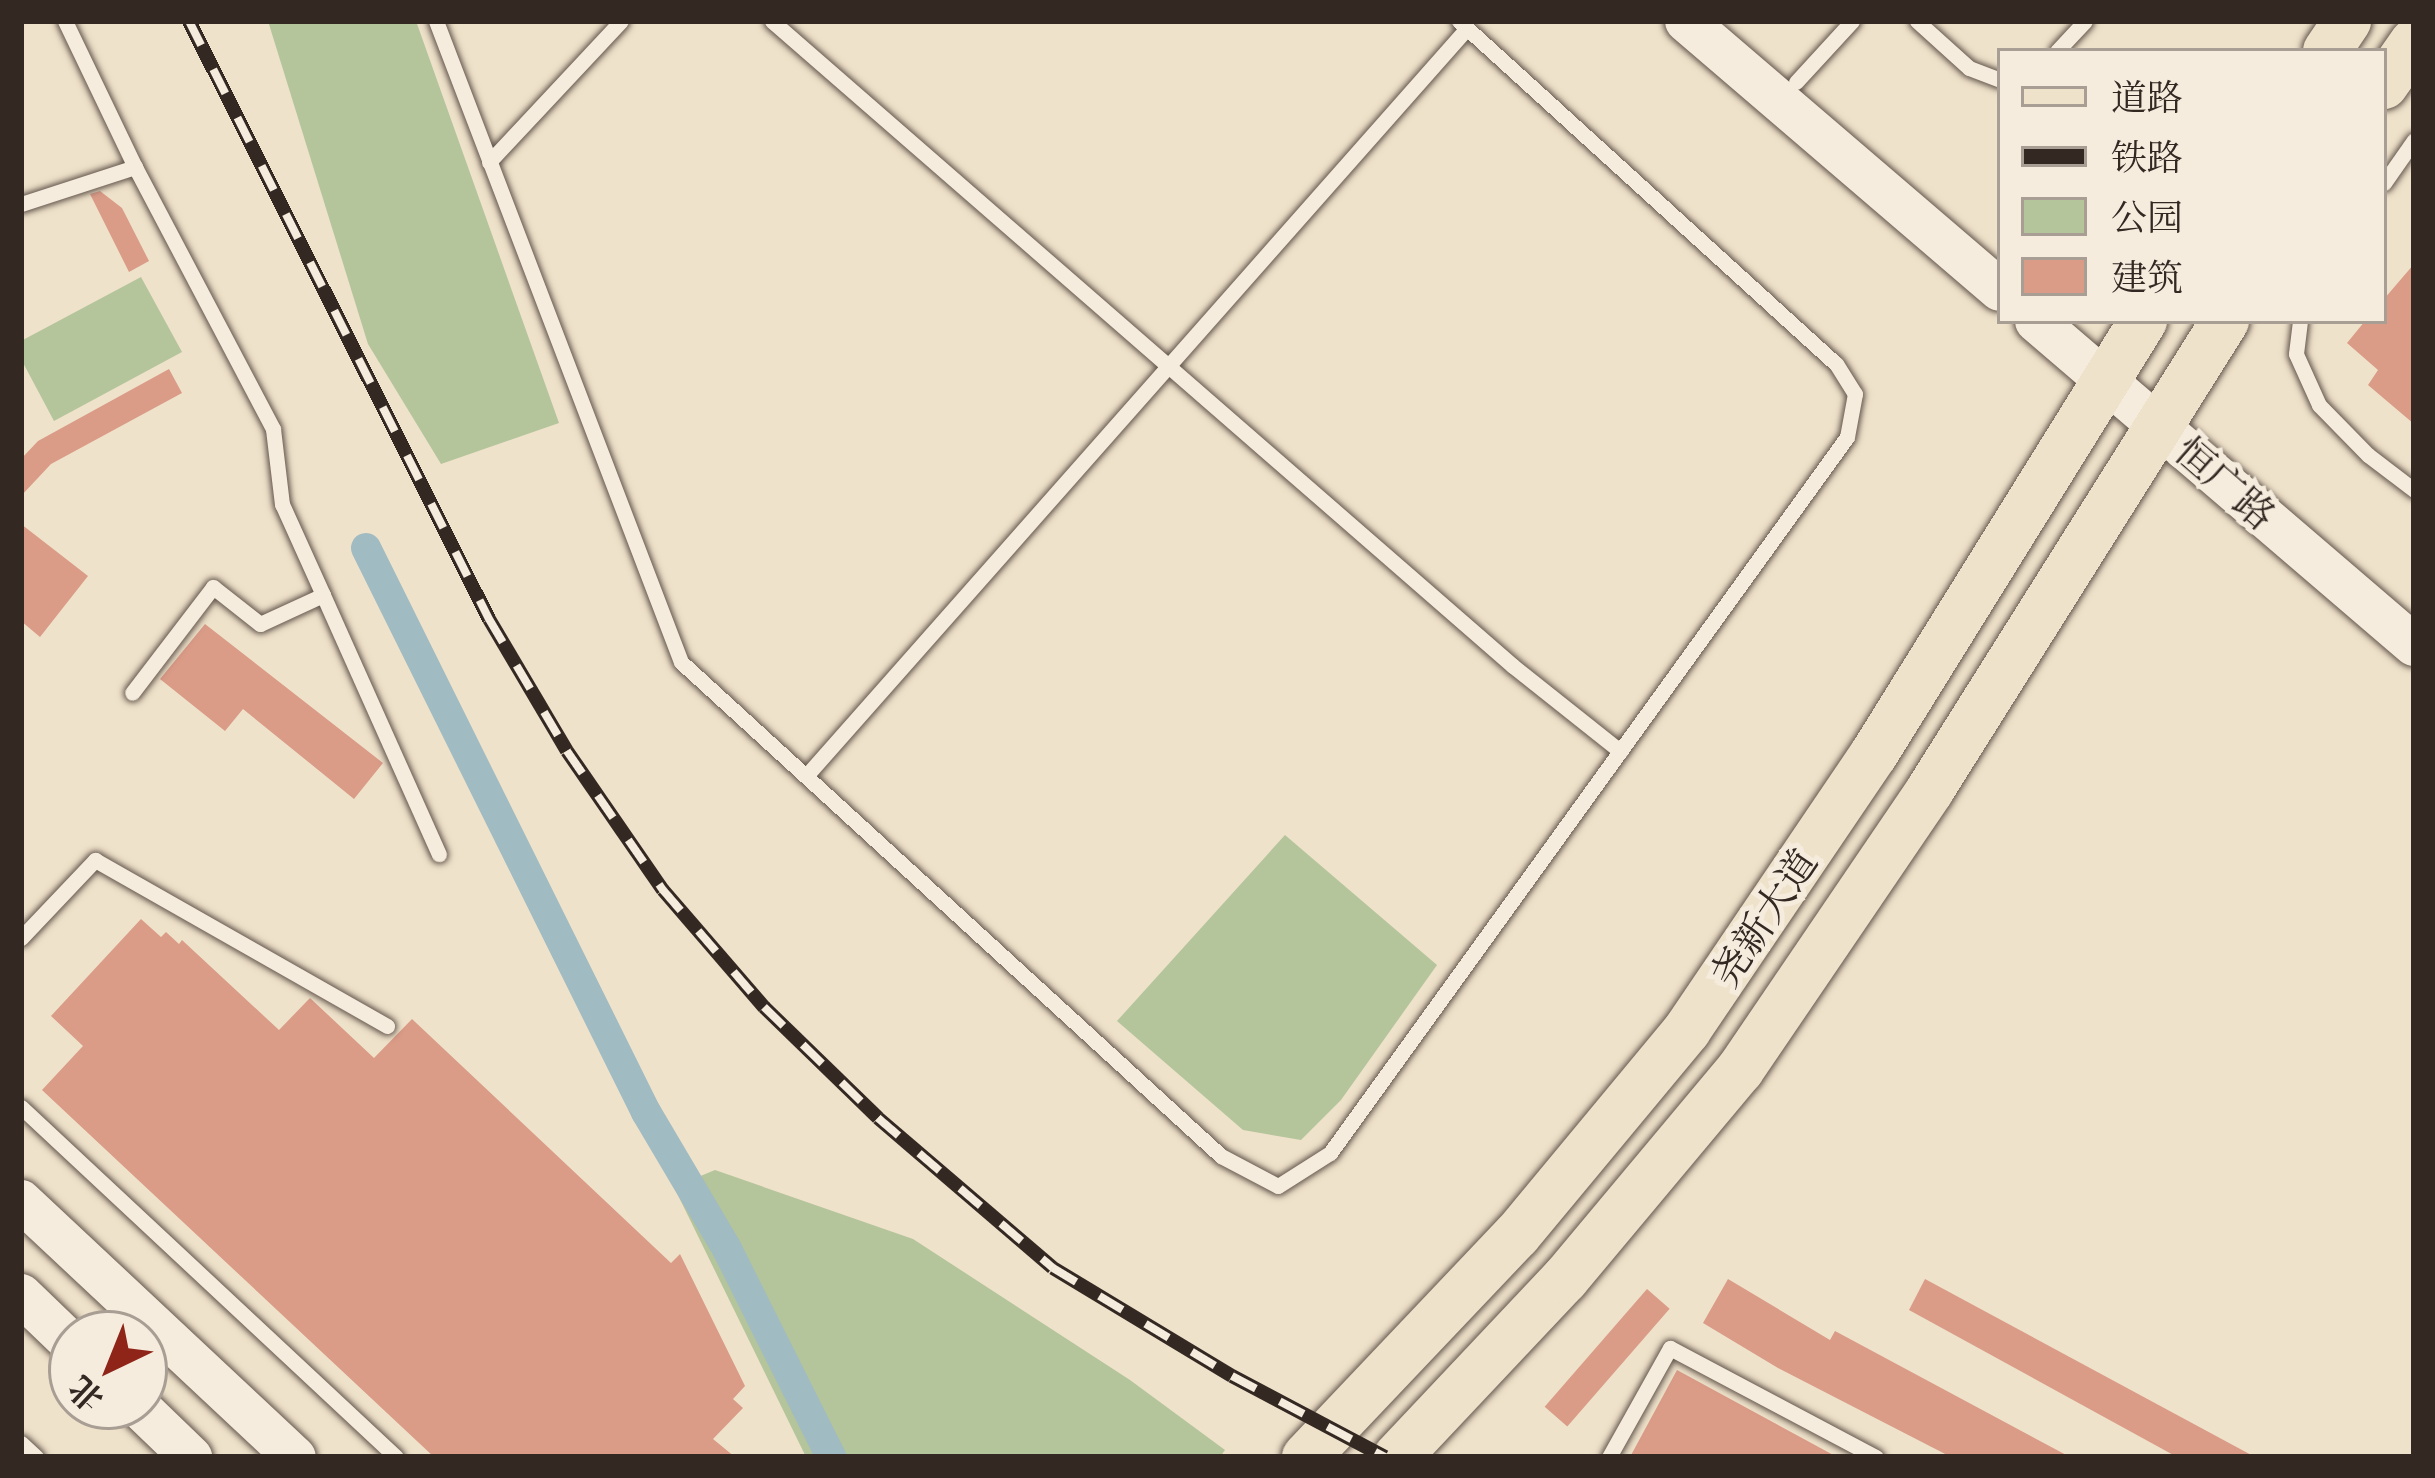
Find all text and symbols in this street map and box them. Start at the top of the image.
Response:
legend [1997,48,2387,324]
text: 道路 [2111,70,2183,123]
text: 铁路 [2111,130,2183,183]
text: 公园 [2111,190,2183,243]
text: 建筑 [2111,250,2183,303]
street label: 恒广路 [2165,427,2285,539]
street label: 尧新大道 [1701,840,1827,996]
north arrow [48,1310,168,1430]
text: 北 [57,1365,114,1423]

